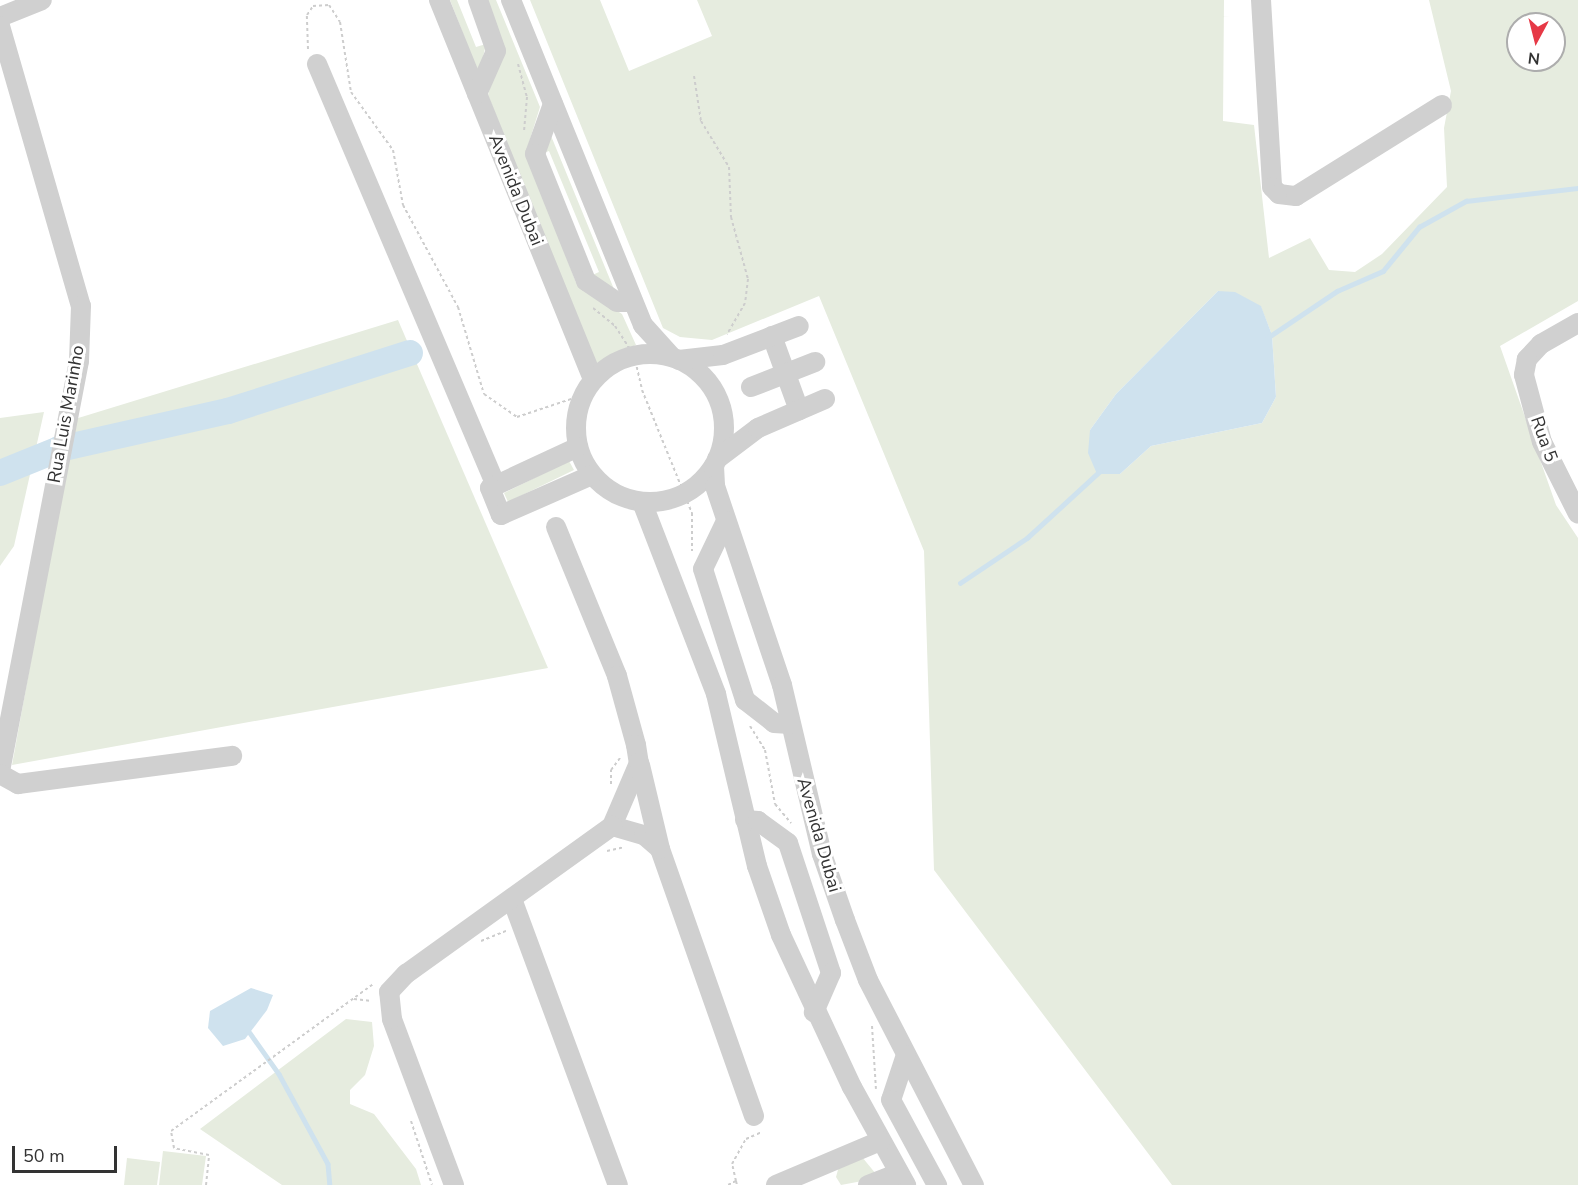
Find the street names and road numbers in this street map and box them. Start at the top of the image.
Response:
street label: Avenida Dubai [484,131,548,249]
street label: Rua Luis Marinho [43,343,89,485]
street label: Rua 5 [1526,413,1562,465]
street label: Avenida Dubai [792,775,846,895]

